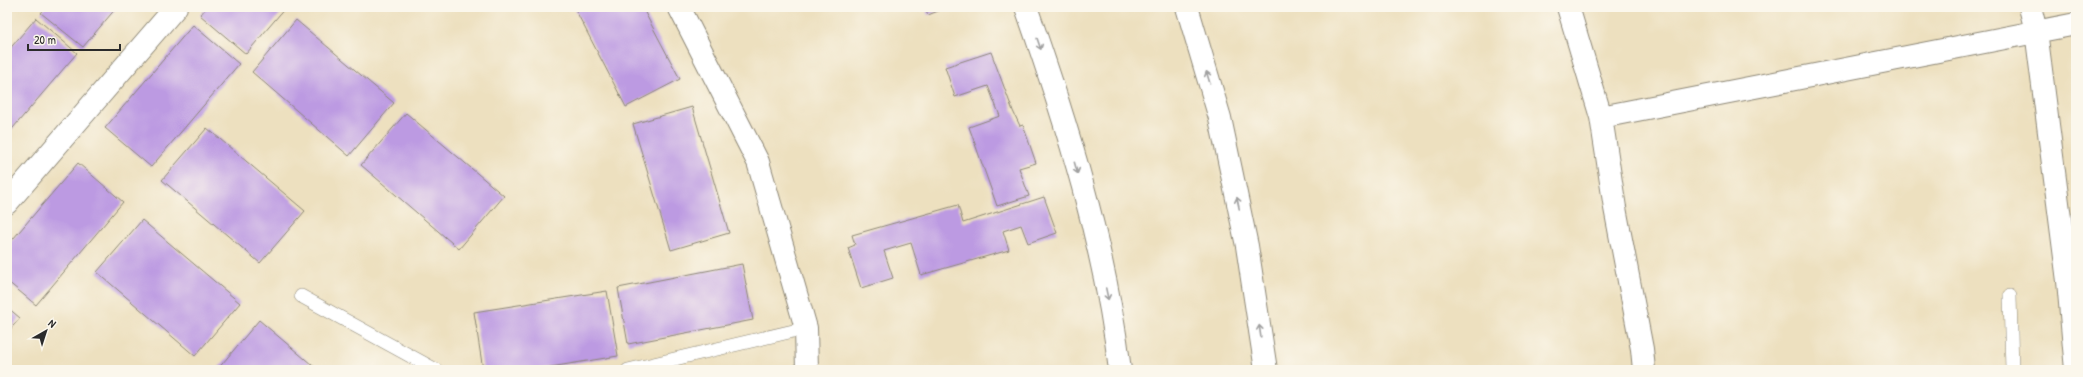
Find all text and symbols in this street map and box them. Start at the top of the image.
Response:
scale bar [28,26,120,52]
text: 20 m [34,31,56,48]
one-way arrow [1035,37,1043,49]
one-way arrow [1204,71,1211,84]
one-way arrow [1073,161,1080,174]
one-way arrow [1234,197,1242,210]
one-way arrow [1104,288,1112,301]
north arrow [26,311,66,351]
text: N [46,316,59,331]
one-way arrow [1256,325,1264,338]

